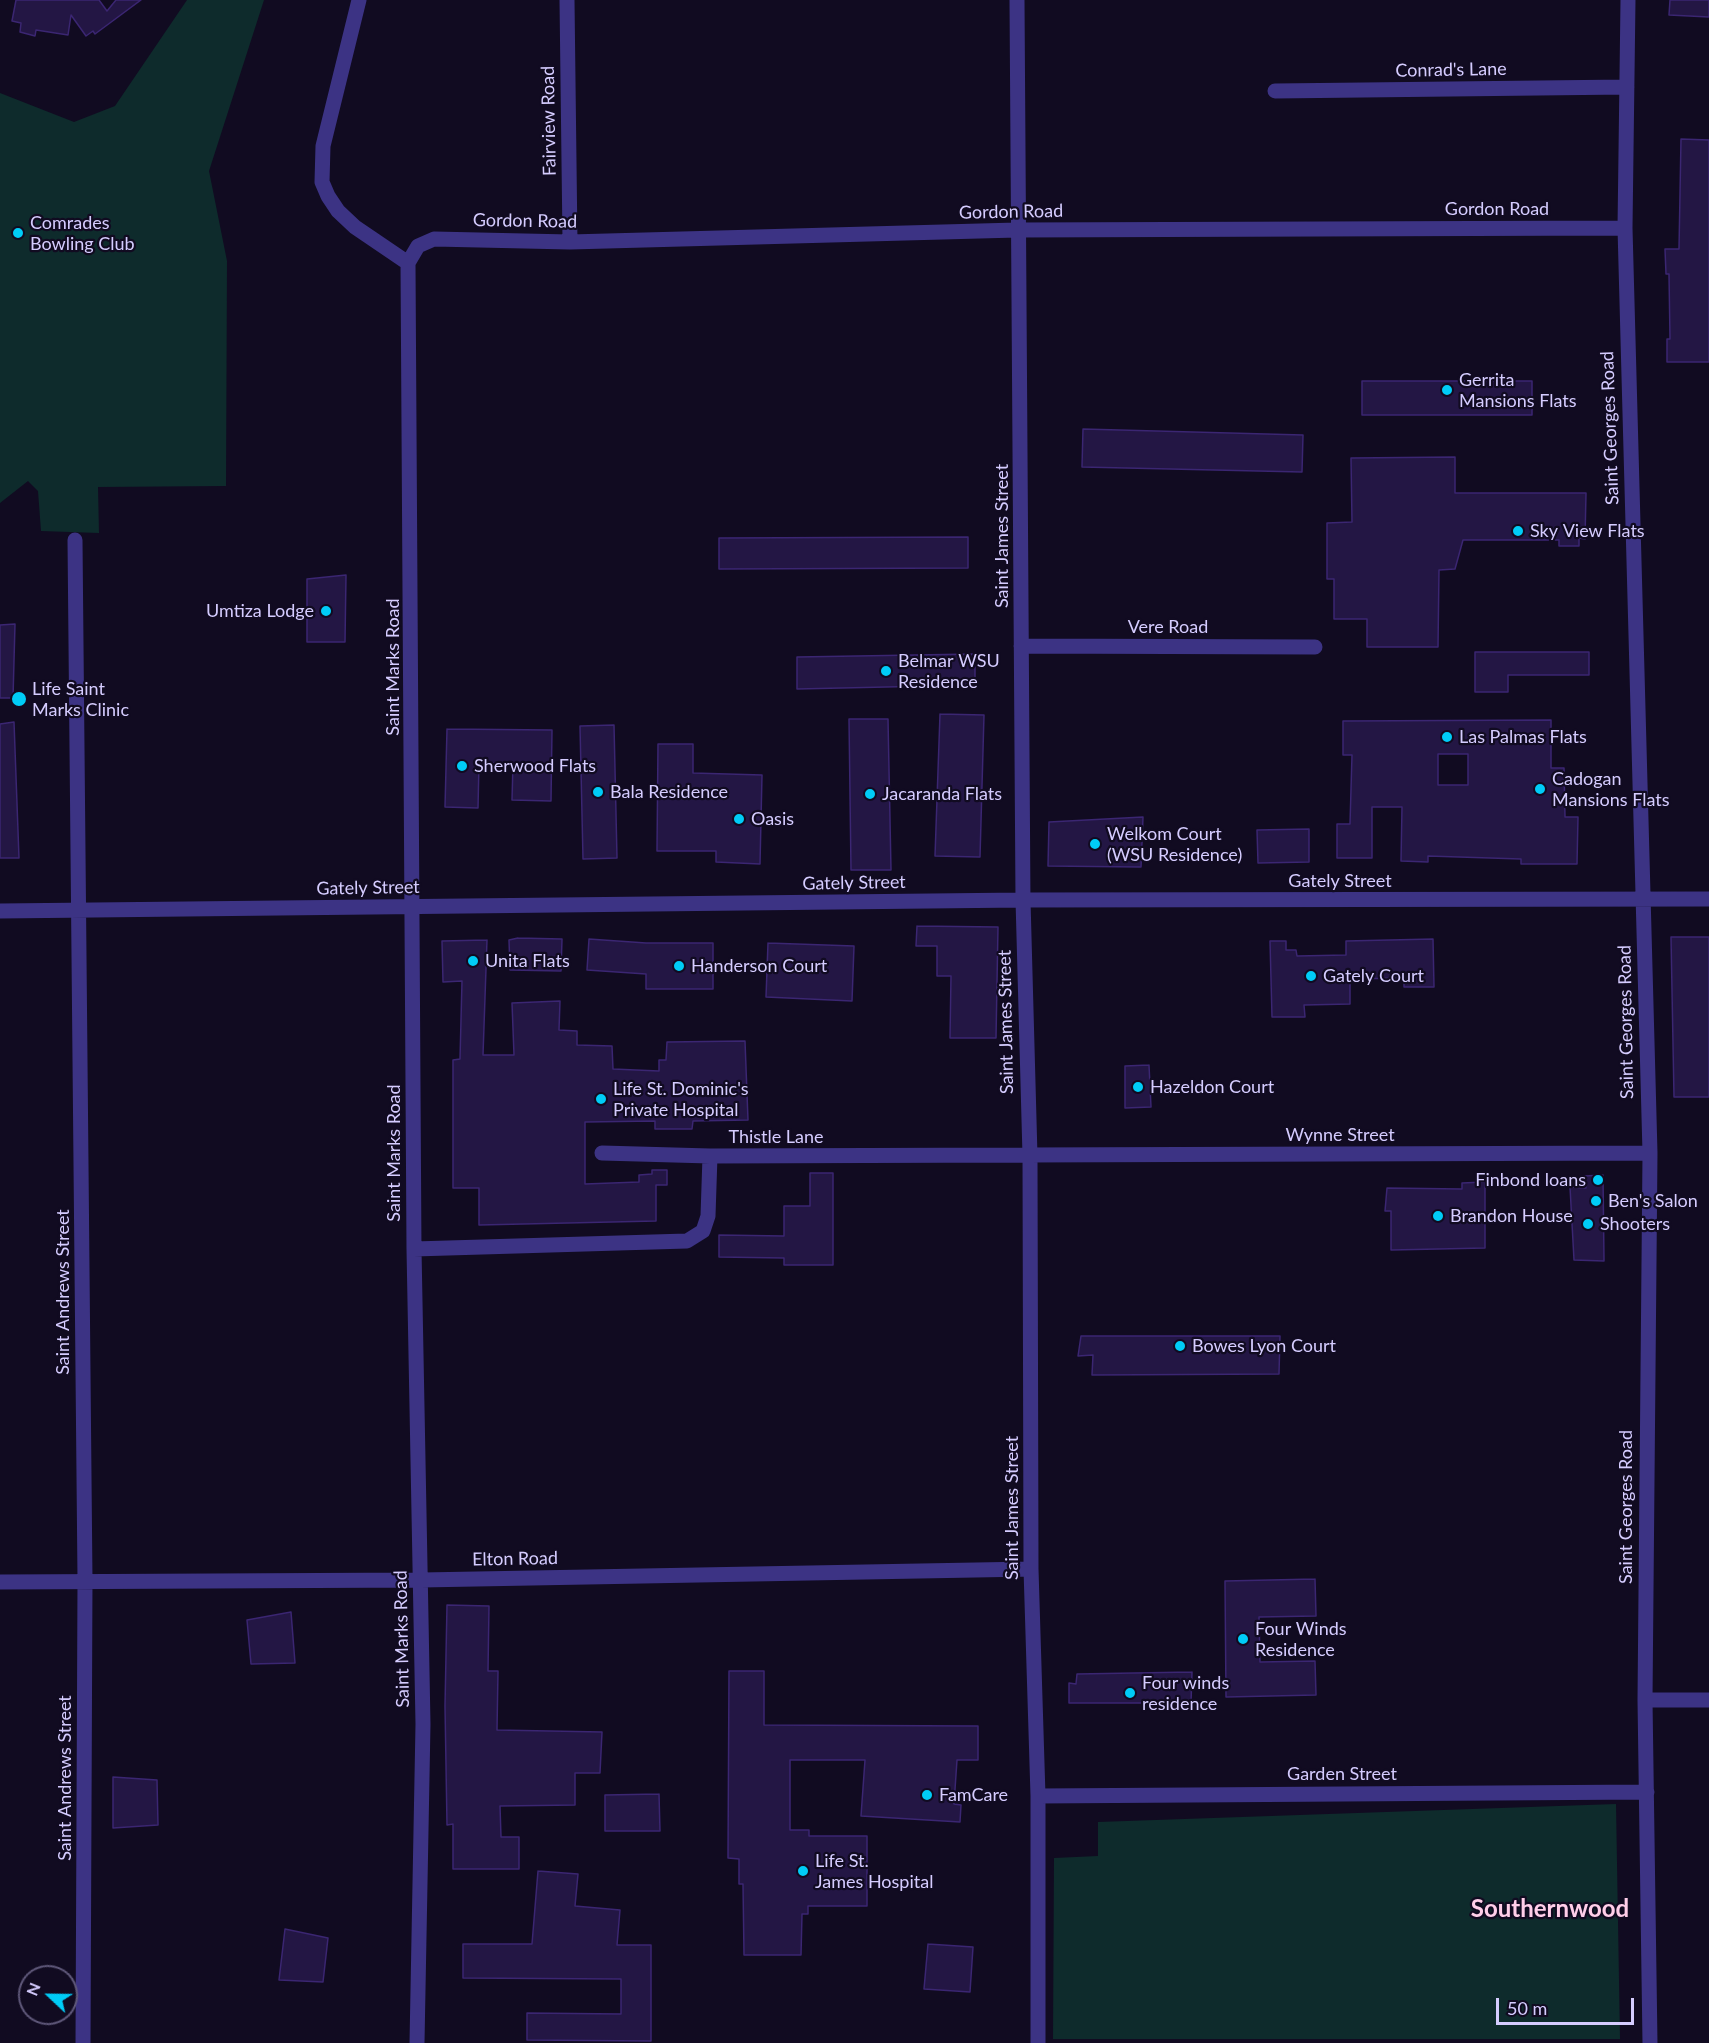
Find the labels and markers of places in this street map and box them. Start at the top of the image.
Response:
place label: Comrades Bowling Club [30,212,135,254]
marker: Comrades Bowling Club [11,226,25,240]
place label: Gerrita Mansions Flats [1459,369,1577,412]
marker: Gerrita Mansions Flats [1440,383,1454,397]
place label: Sky View Flats [1530,520,1645,542]
marker: Sky View Flats [1511,524,1525,538]
place label: Umtiza Lodge [206,600,314,622]
marker: Umtiza Lodge [319,604,333,618]
place label: Belmar WSU Residence [898,650,1000,692]
marker: Belmar WSU Residence [879,664,893,678]
place label: Life Saint Marks Clinic [32,678,129,720]
marker: Life Saint Marks Clinic [10,690,28,708]
place label: Las Palmas Flats [1459,726,1587,748]
marker: Las Palmas Flats [1440,730,1454,744]
place label: Sherwood Flats [474,755,596,777]
marker: Sherwood Flats [455,759,469,773]
place label: Cadogan Mansions Flats [1552,768,1670,810]
place label: Bala Residence [610,781,728,803]
marker: Cadogan Mansions Flats [1533,782,1547,796]
place label: Jacaranda Flats [882,783,1002,805]
marker: Bala Residence [591,785,605,799]
marker: Jacaranda Flats [863,787,877,801]
place label: Oasis [751,808,794,830]
marker: Oasis [732,812,746,826]
place label: Welkom Court (WSU Residence) [1107,823,1242,866]
marker: Welkom Court (WSU Residence) [1088,837,1102,851]
place label: Unita Flats [485,950,570,972]
marker: Unita Flats [466,954,480,968]
place label: Handerson Court [691,955,827,977]
marker: Handerson Court [672,959,686,973]
place label: Gately Court [1323,965,1424,987]
marker: Gately Court [1304,969,1318,983]
place label: Hazeldon Court [1150,1076,1274,1098]
place label: Life St. Dominic's Private Hospital [613,1078,749,1120]
marker: Hazeldon Court [1131,1080,1145,1094]
marker: Life St. Dominic's Private Hospital [594,1092,608,1106]
place label: Finbond loans [1475,1169,1586,1191]
marker: Finbond loans [1591,1173,1605,1187]
place label: Ben's Salon [1608,1190,1698,1212]
marker: Ben's Salon [1589,1194,1603,1208]
place label: Brandon House [1450,1205,1573,1227]
marker: Brandon House [1431,1209,1445,1223]
place label: Shooters [1600,1213,1670,1235]
marker: Shooters [1581,1217,1595,1231]
place label: Bowes Lyon Court [1192,1335,1336,1357]
marker: Bowes Lyon Court [1173,1339,1187,1353]
place label: Four Winds Residence [1255,1618,1347,1660]
marker: Four Winds Residence [1236,1632,1250,1646]
place label: Four winds residence [1142,1672,1229,1714]
marker: Four winds residence [1123,1686,1137,1700]
place label: FamCare [939,1784,1008,1806]
marker: FamCare [920,1788,934,1802]
place label: Life St. James Hospital [815,1850,933,1892]
marker: Life St. James Hospital [796,1864,810,1878]

